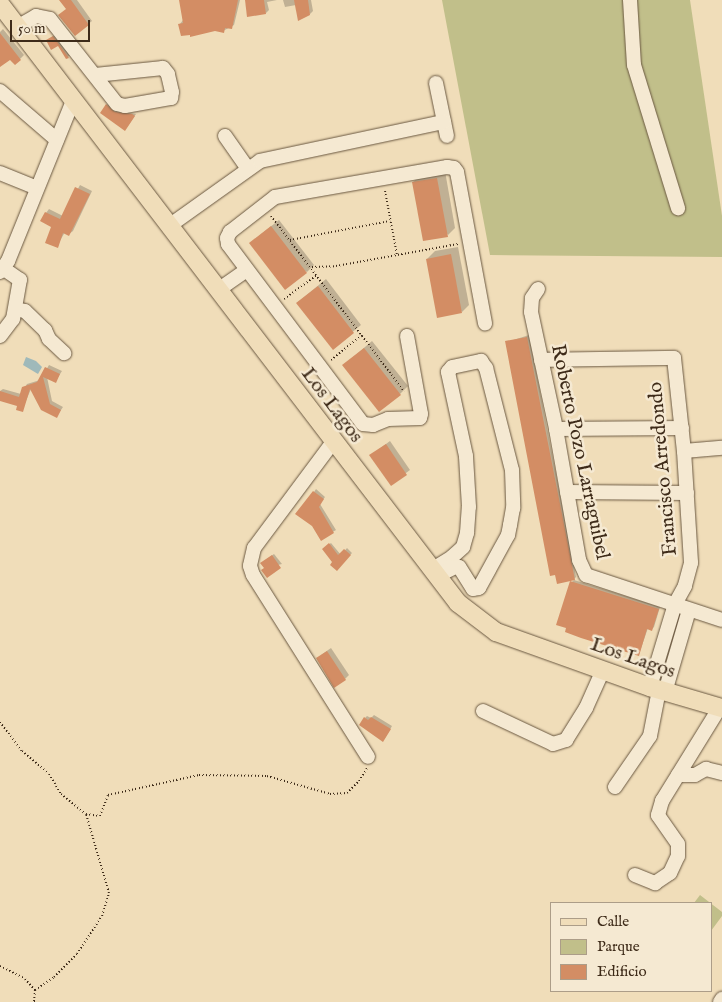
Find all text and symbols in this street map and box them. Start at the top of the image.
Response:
scale bar [12,10,92,42]
text: 50 m [18,19,46,38]
street label: Roberto Pozo Larraguibel [545,342,615,562]
street label: Los Lagos [296,363,368,447]
street label: Francisco Arredondo [643,381,683,557]
street label: Los Lagos [587,632,679,684]
legend [550,902,712,992]
text: Calle [597,912,629,931]
text: Parque [597,937,640,956]
text: Edificio [597,962,647,981]

